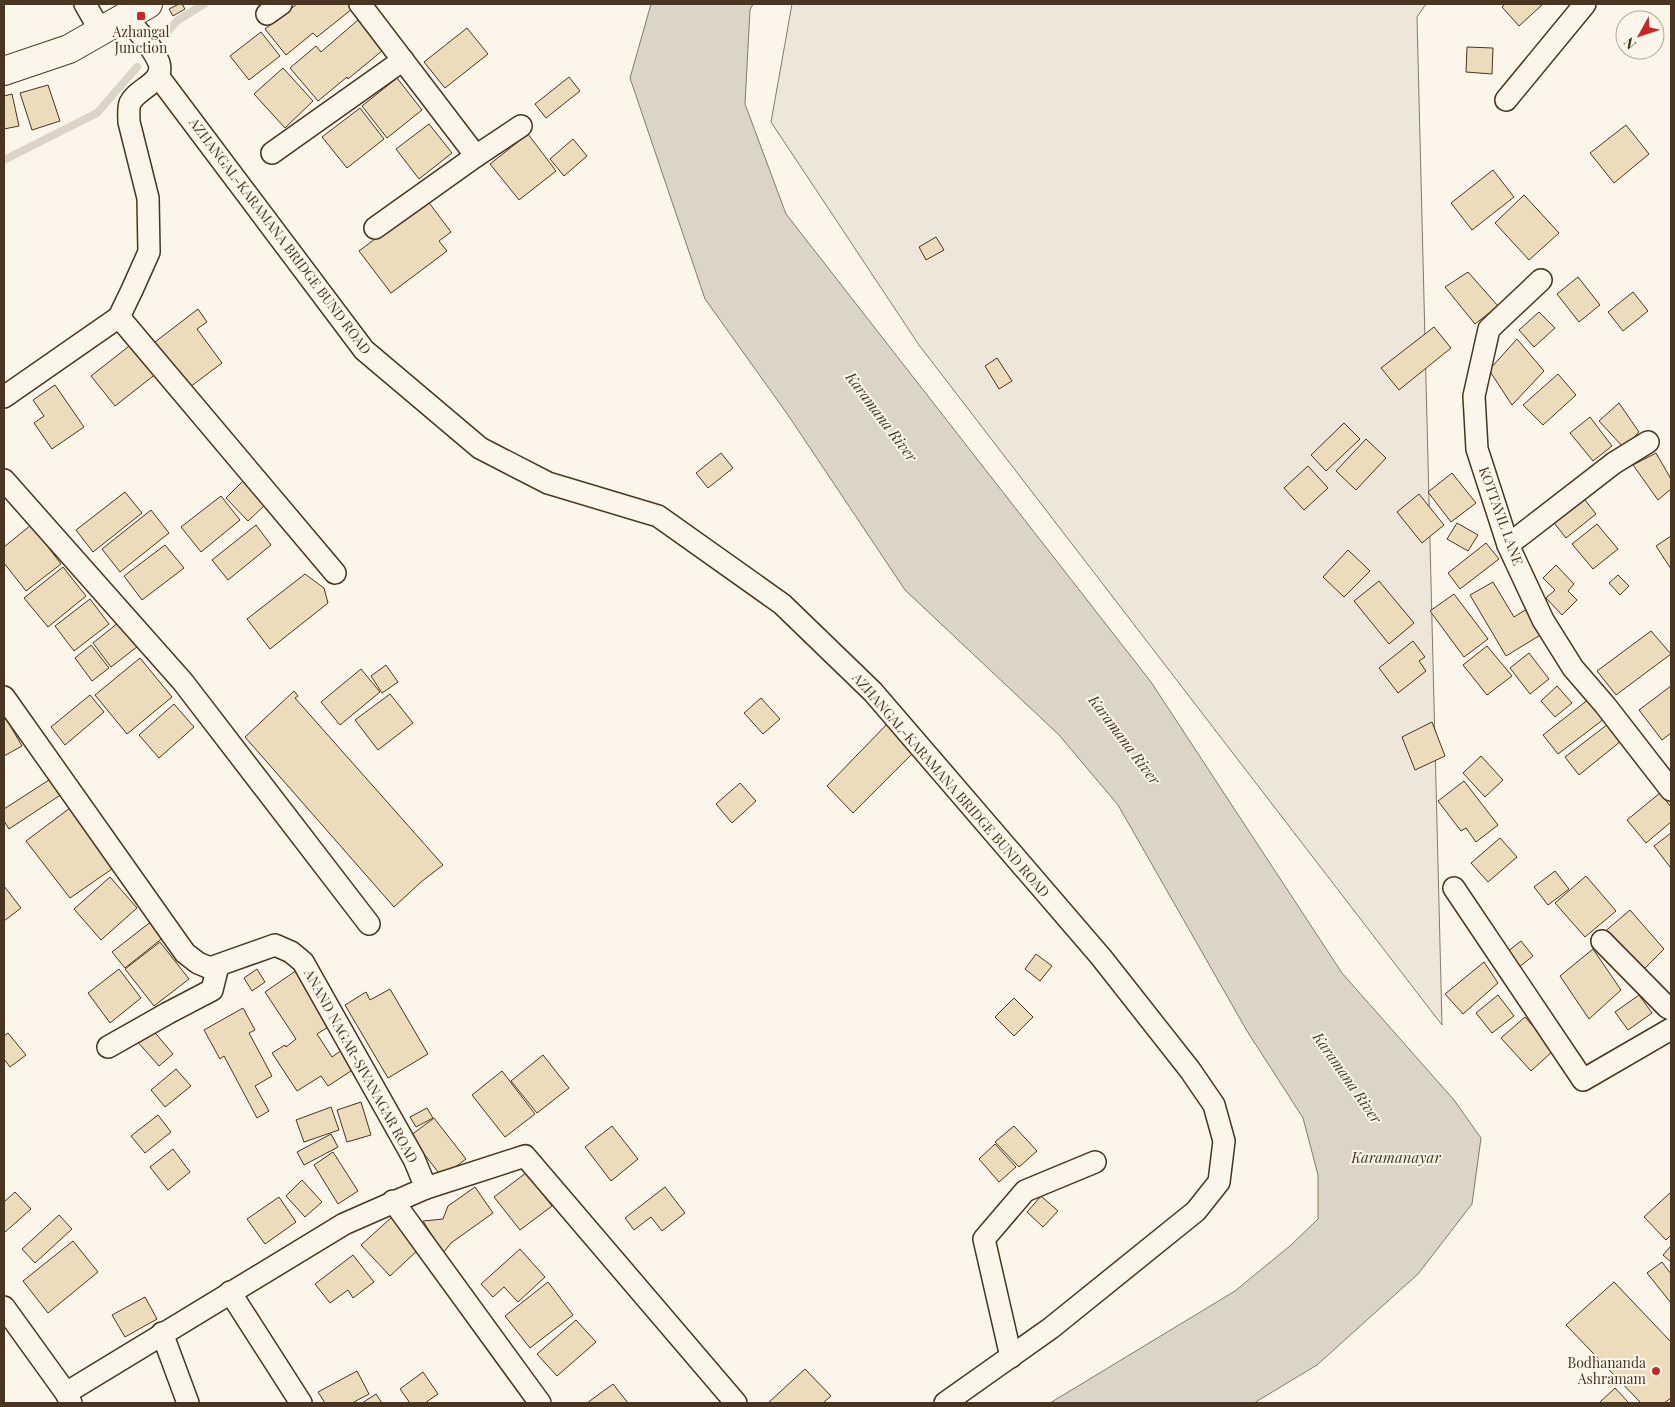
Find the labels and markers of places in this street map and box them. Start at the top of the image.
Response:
marker: Azhangal Junction [135,10,147,22]
place label: Azhangal Junction [111,22,170,57]
place label: Bodhananda Ashramam [1567,1353,1647,1388]
marker: Bodhananda Ashramam [1650,1365,1662,1377]

